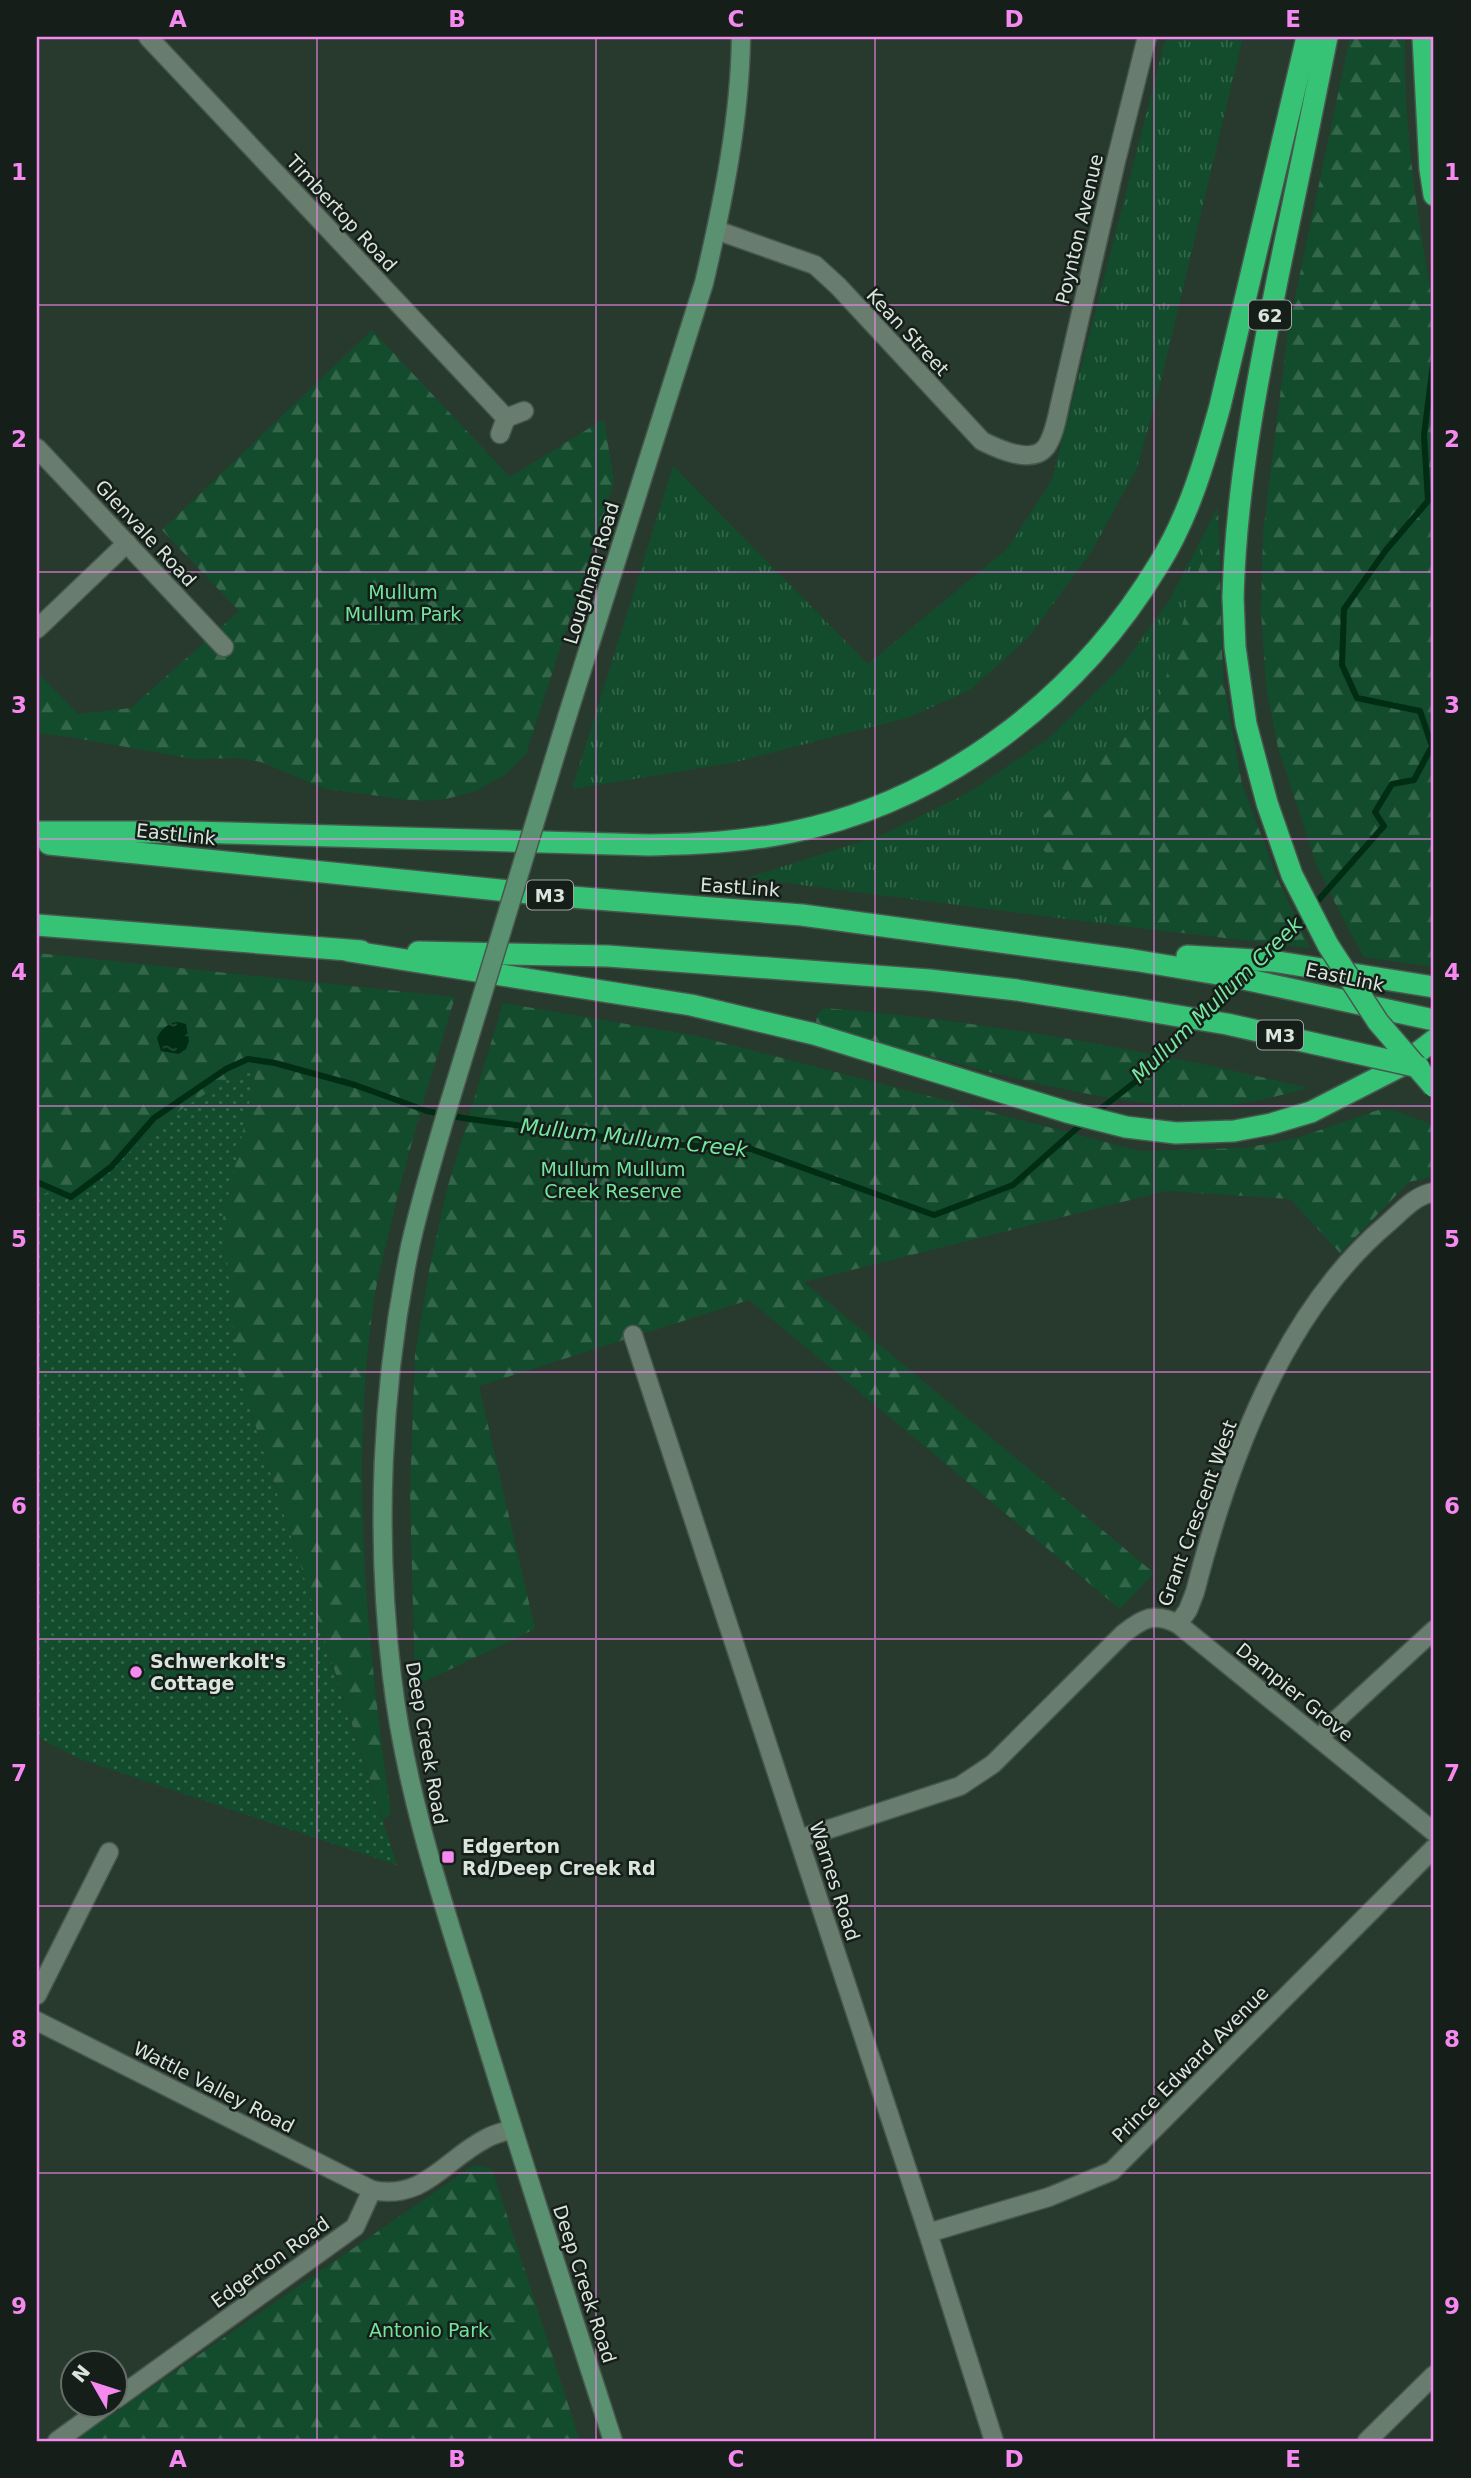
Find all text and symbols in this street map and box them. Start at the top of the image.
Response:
text: A [169,6,187,32]
text: B [448,6,466,32]
text: C [728,6,744,32]
text: D [1004,6,1024,32]
text: E [1285,6,1301,32]
street label: Timbertop Road [282,149,402,276]
street label: Poynton Avenue [1051,152,1107,306]
text: 1 [11,159,27,185]
text: 1 [1444,159,1460,185]
street label: Kean Street [862,284,954,380]
road number: 62 [1249,300,1291,330]
text: 2 [11,426,27,452]
text: 2 [1444,426,1460,452]
street label: Glenvale Road [91,475,201,591]
street label: Loughnan Road [559,499,623,647]
park label: Mullum Mullum Park [345,581,461,625]
text: 3 [11,692,27,718]
text: 3 [1444,692,1460,718]
street label: EastLink [135,819,217,849]
street label: EastLink [699,873,781,901]
road number: M3 [527,880,573,910]
water label: Mullum Mullum Creek [1127,911,1308,1088]
street label: EastLink [1304,958,1386,996]
text: 4 [11,959,27,985]
text: 4 [1444,959,1460,985]
road number: M3 [1257,1020,1303,1050]
water label: Mullum Mullum Creek [519,1114,750,1162]
park label: Mullum Mullum Creek Reserve [540,1158,686,1202]
text: 5 [11,1226,27,1252]
text: 5 [1444,1226,1460,1252]
street label: Grant Crescent West [1153,1417,1241,1609]
text: 6 [11,1493,27,1519]
text: 6 [1444,1493,1460,1519]
street label: Dampier Grove [1232,1638,1358,1746]
place label: Schwerkolt's Cottage [150,1650,286,1694]
street label: Deep Creek Road [402,1660,452,1826]
marker: Schwerkolt's Cottage [128,1664,144,1680]
text: 7 [11,1760,27,1786]
text: 7 [1444,1760,1460,1786]
street label: Warnes Road [805,1819,865,1943]
place label: Edgerton Rd/Deep Creek Rd [462,1835,656,1879]
marker: Edgerton Rd/Deep Creek Rd [440,1849,456,1865]
street label: Prince Edward Avenue [1107,1981,1273,2147]
text: 8 [11,2026,27,2052]
text: 8 [1444,2026,1460,2052]
street label: Wattle Valley Road [130,2037,298,2137]
street label: Deep Creek Road [549,2202,621,2366]
street label: Edgerton Road [207,2212,333,2312]
text: 9 [11,2293,27,2319]
text: 9 [1444,2293,1460,2319]
park label: Antonio Park [369,2319,489,2341]
north arrow [60,2348,130,2418]
text: N [67,2360,94,2386]
text: A [169,2446,187,2472]
text: B [448,2446,466,2472]
text: C [728,2446,744,2472]
text: D [1004,2446,1024,2472]
text: E [1285,2446,1301,2472]

